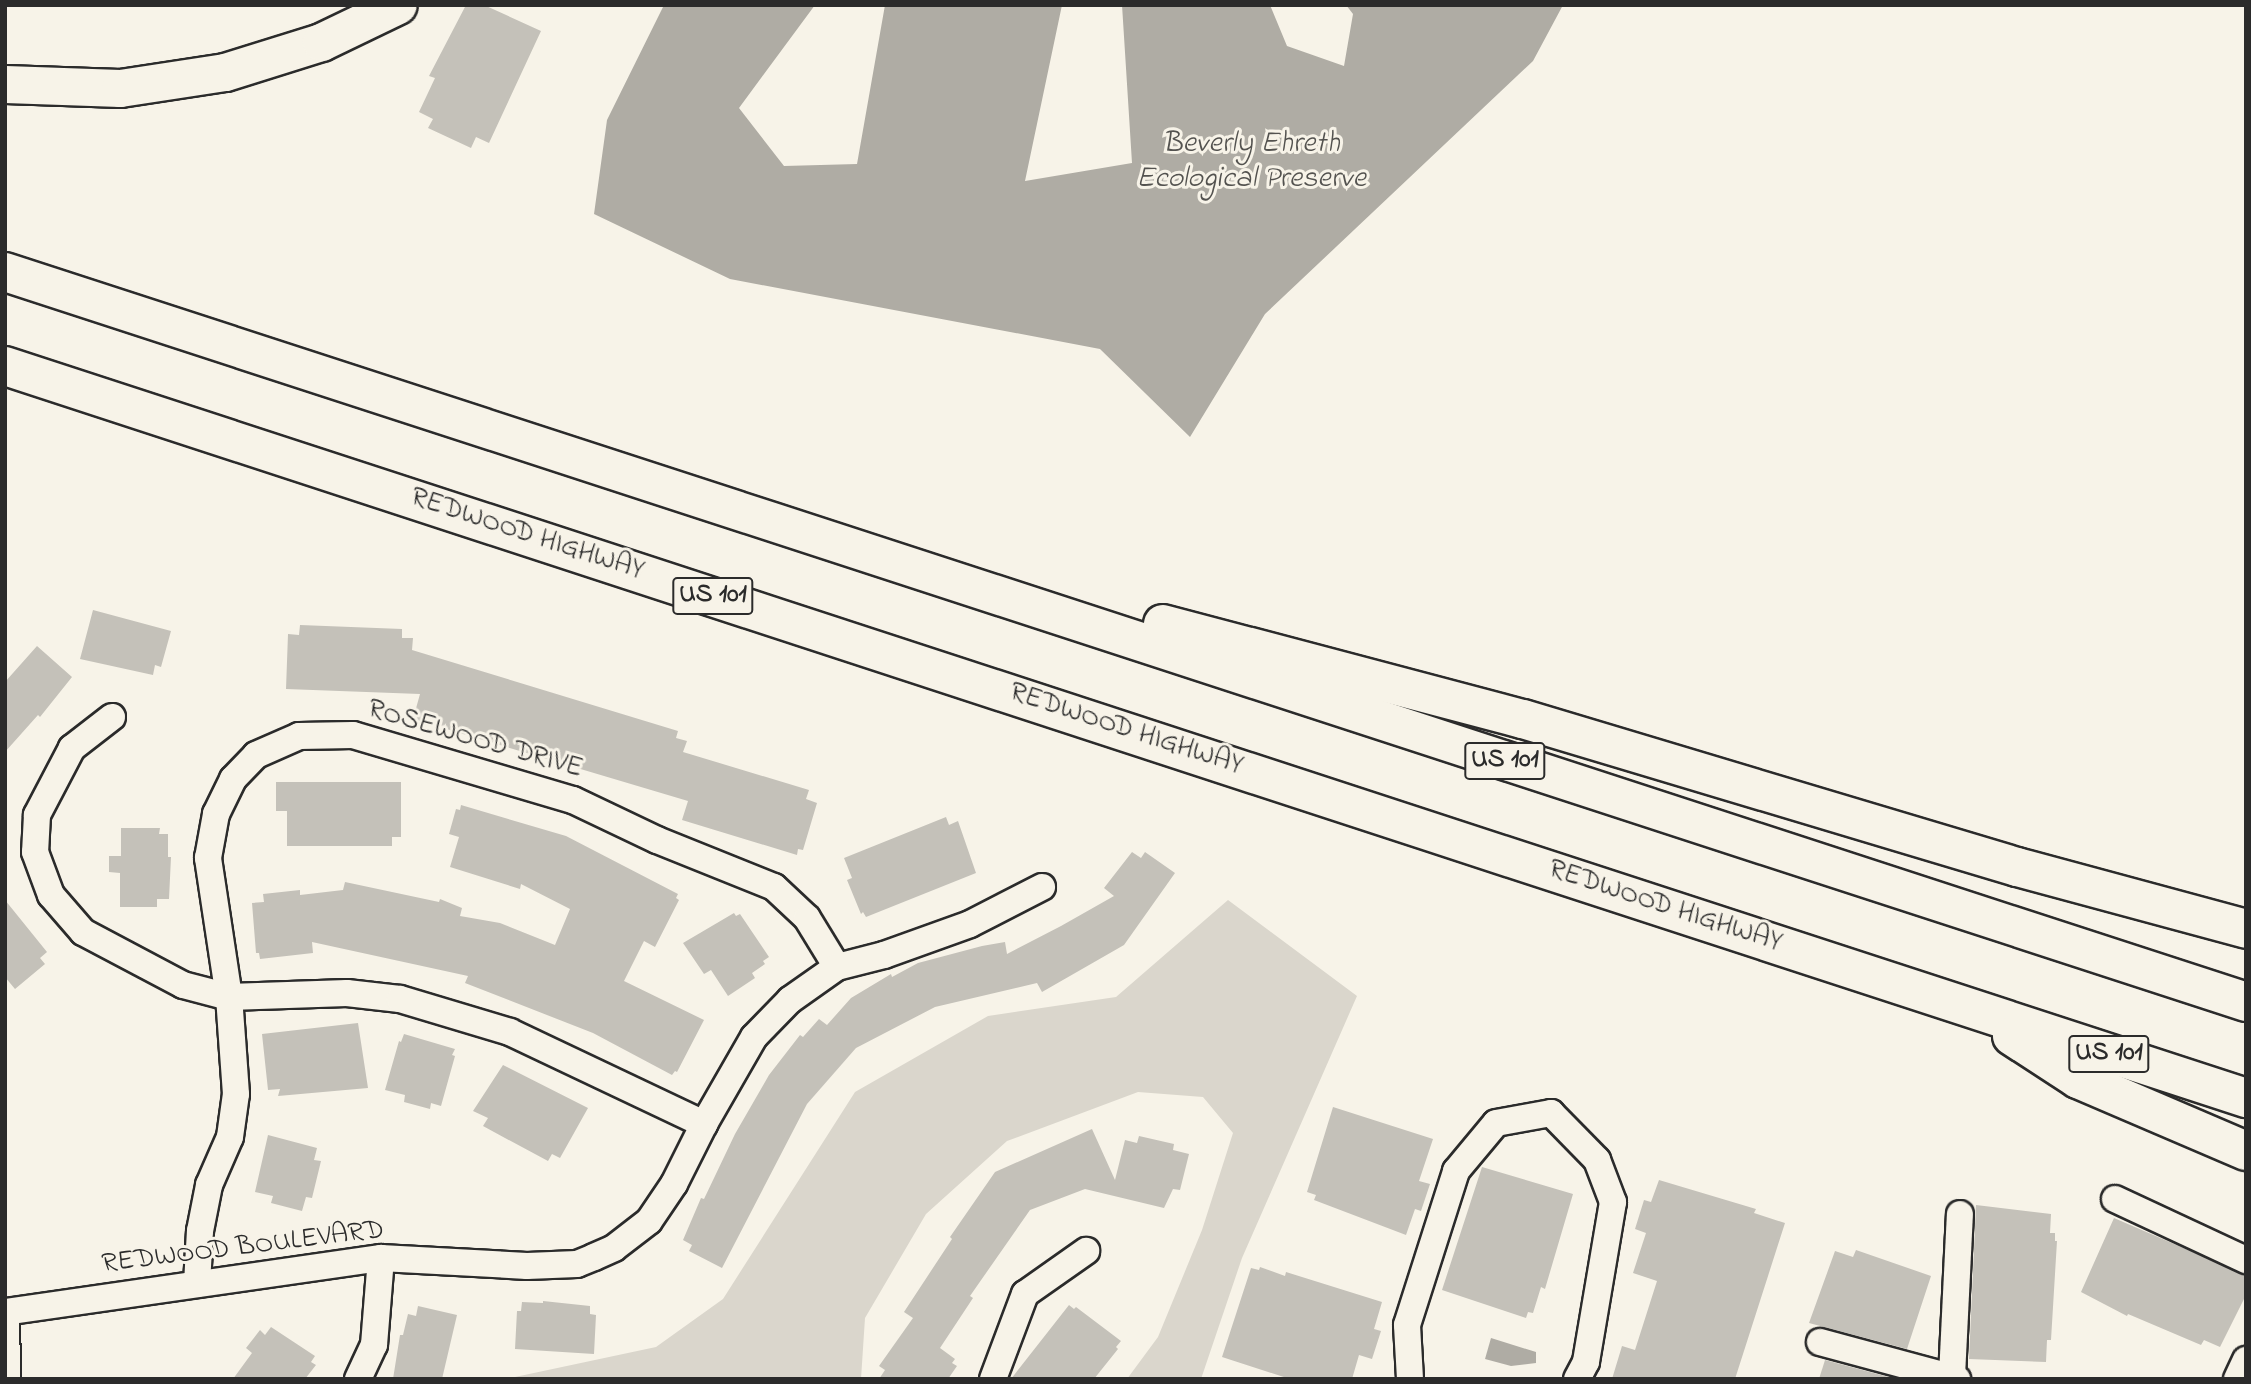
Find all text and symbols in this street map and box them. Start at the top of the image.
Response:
water label: Beverly Ehreth Ecological Preserve [1136,126,1366,196]
street label: REDWOOD HIGHWAY [406,481,648,589]
road number: US 101 [671,574,755,618]
street label: REDWOOD HIGHWAY [1005,676,1247,784]
street label: ROSEWOOD DRIVE [364,693,586,787]
road number: US 101 [1463,738,1547,783]
street label: REDWOOD HIGHWAY [1544,853,1786,961]
road number: US 101 [2067,1032,2151,1077]
street label: REDWOOD BOULEVARD [100,1214,386,1282]

